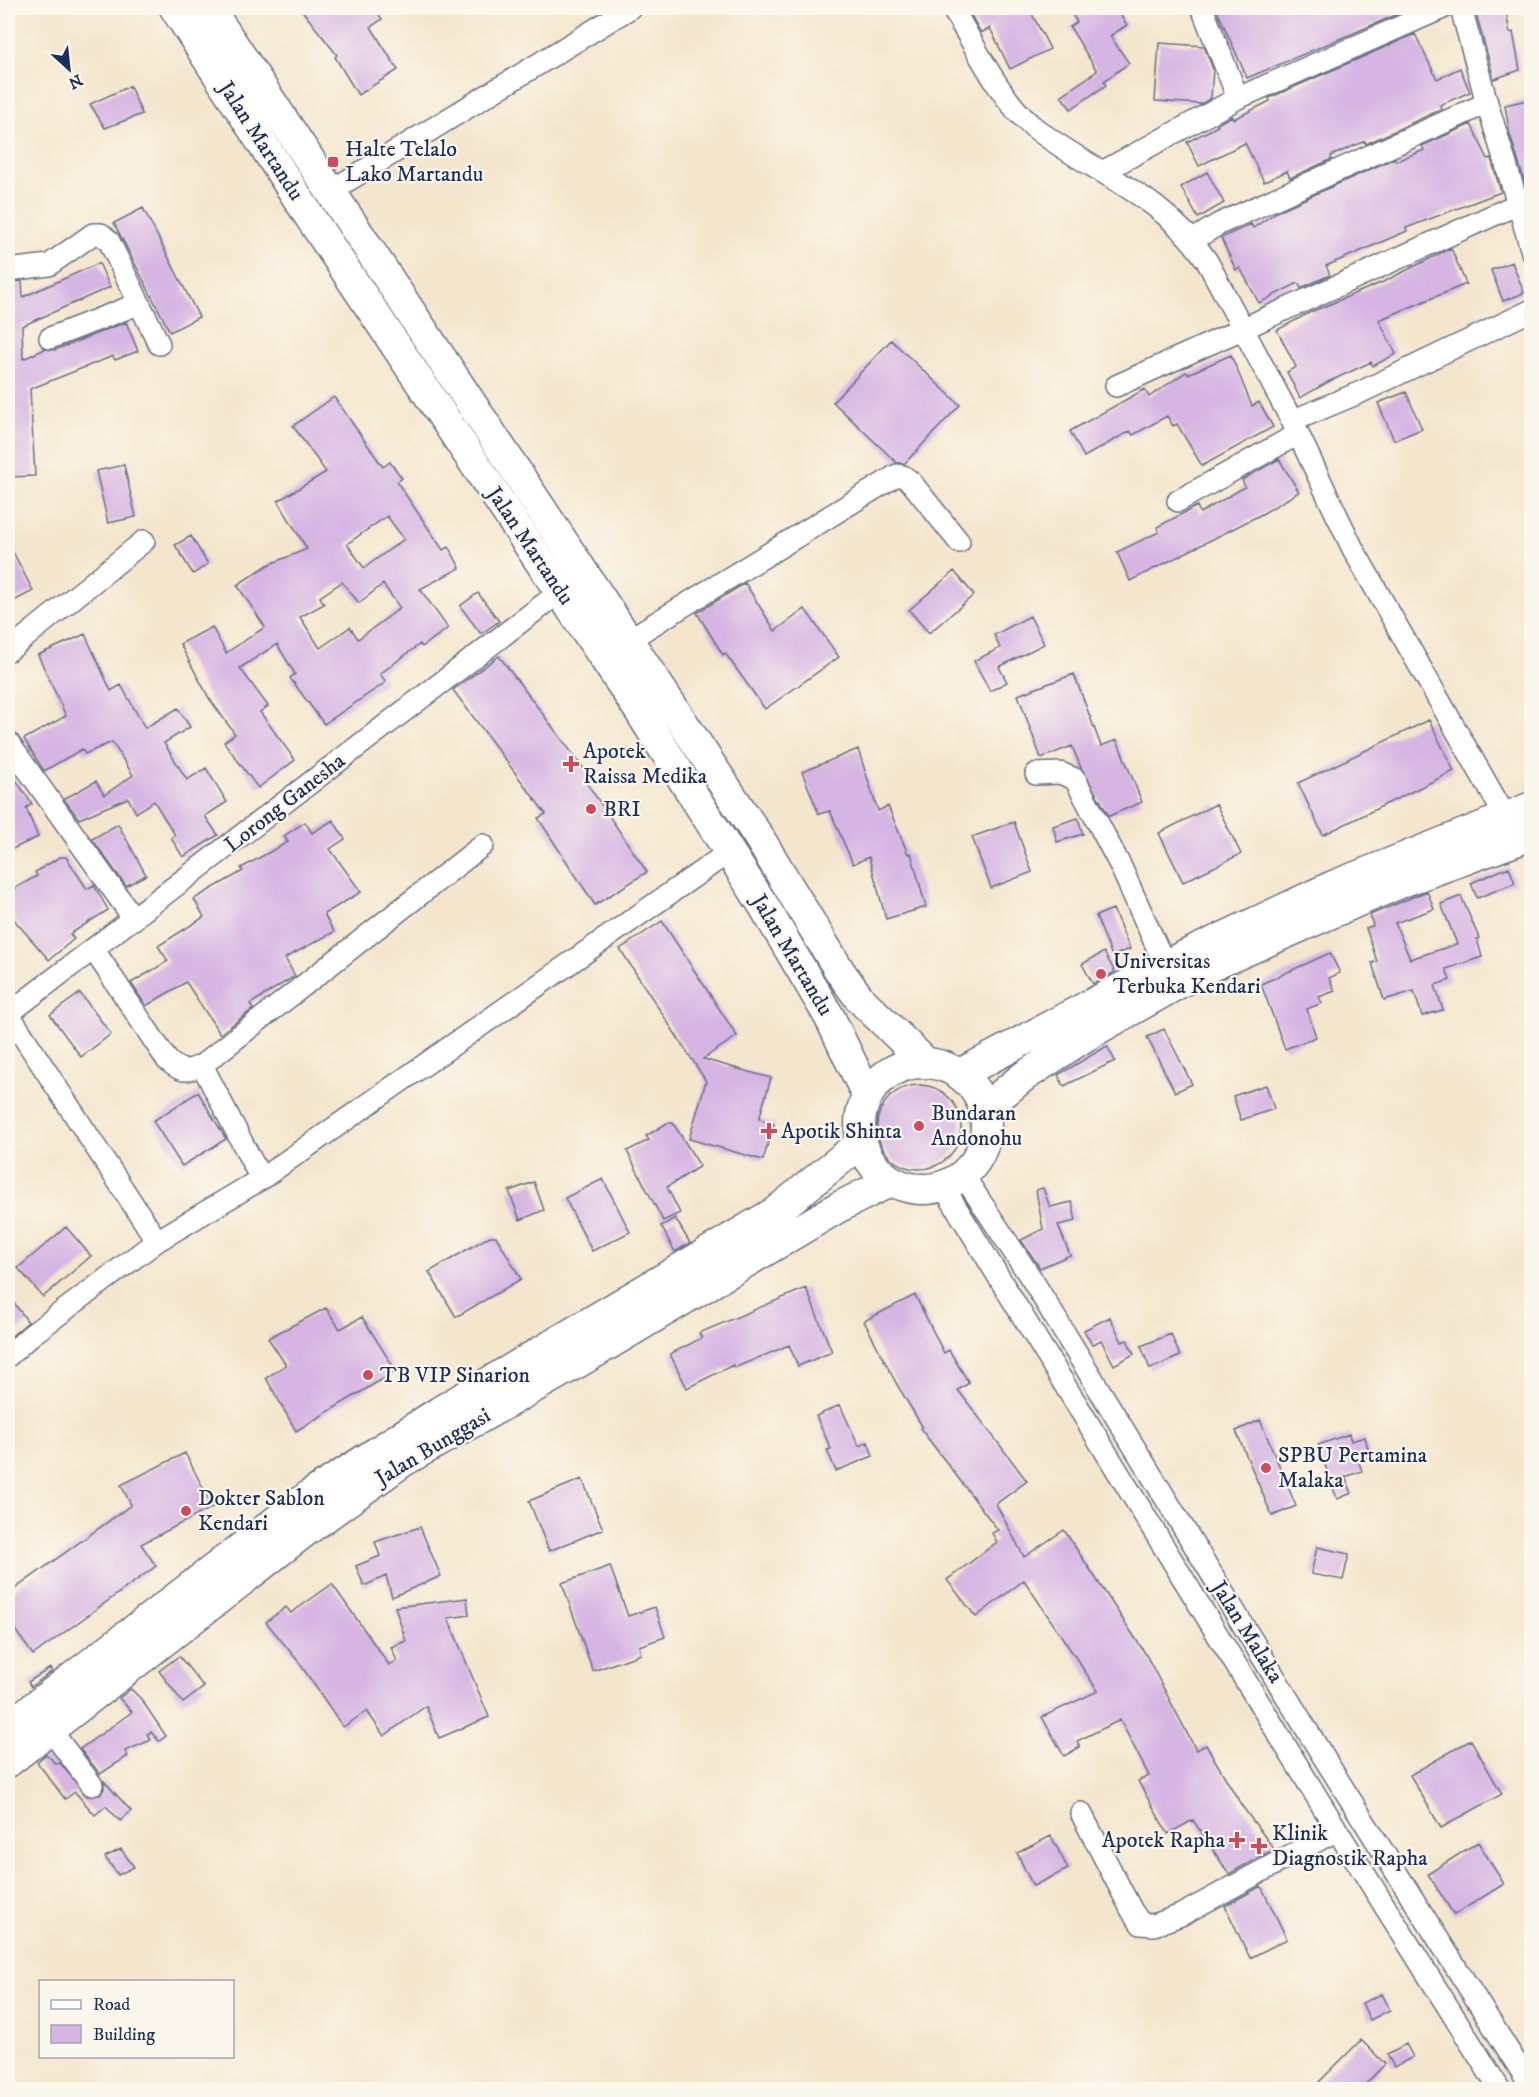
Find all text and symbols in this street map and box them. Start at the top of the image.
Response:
north arrow [39,39,99,99]
text: N [65,70,86,93]
street label: Jalan Martandu [211,75,310,206]
place label: Halte Telalo Lako Martandu [345,136,483,188]
marker: Halte Telalo Lako Martandu [326,155,340,169]
street label: Jalan Martandu [479,480,579,610]
place label: Apotek Raissa Medika [583,738,708,790]
street label: Lorong Ganesha [219,747,351,859]
marker: Apotek Raissa Medika [564,757,578,771]
place label: BRI [603,796,641,823]
marker: BRI [584,802,598,816]
street label: Jalan Martandu [744,888,839,1021]
place label: Universitas Terbuka Kendari [1113,948,1261,1000]
marker: Universitas Terbuka Kendari [1094,967,1108,981]
place label: Bundaran Andonohu [931,1100,1022,1152]
place label: Apotik Shinta [781,1118,902,1145]
marker: Bundaran Andonohu [912,1119,926,1133]
marker: Apotik Shinta [762,1124,776,1138]
place label: TB VIP Sinarion [380,1362,530,1389]
marker: TB VIP Sinarion [361,1368,375,1382]
street label: Jalan Bunggasi [369,1402,496,1493]
place label: SPBU Pertamina Malaka [1278,1442,1428,1494]
marker: SPBU Pertamina Malaka [1259,1461,1273,1475]
place label: Dokter Sablon Kendari [198,1485,325,1537]
marker: Dokter Sablon Kendari [179,1504,193,1518]
street label: Jalan Malaka [1204,1574,1289,1689]
place label: Klinik Diagnostik Rapha [1272,1820,1428,1872]
place label: Apotek Rapha [1102,1827,1226,1854]
marker: Apotek Rapha [1230,1833,1244,1847]
marker: Klinik Diagnostik Rapha [1250,1837,1268,1855]
legend [39,1980,234,2058]
text: Road [93,1994,130,2016]
text: Building [93,2024,155,2046]

